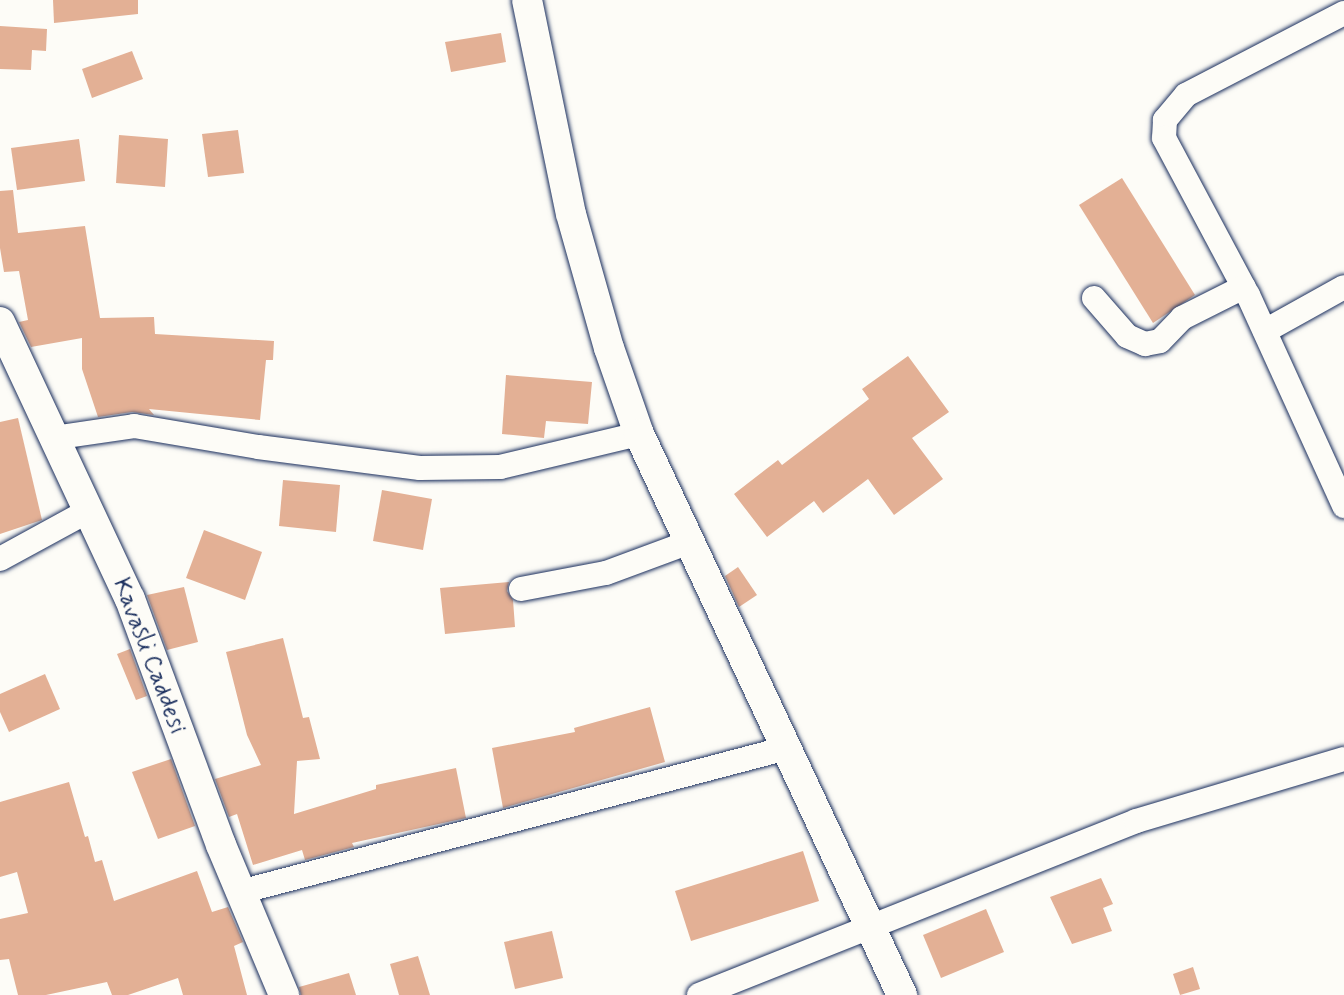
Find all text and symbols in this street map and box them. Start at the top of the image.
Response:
street label: Kavasli Caddesi [106,574,192,738]

